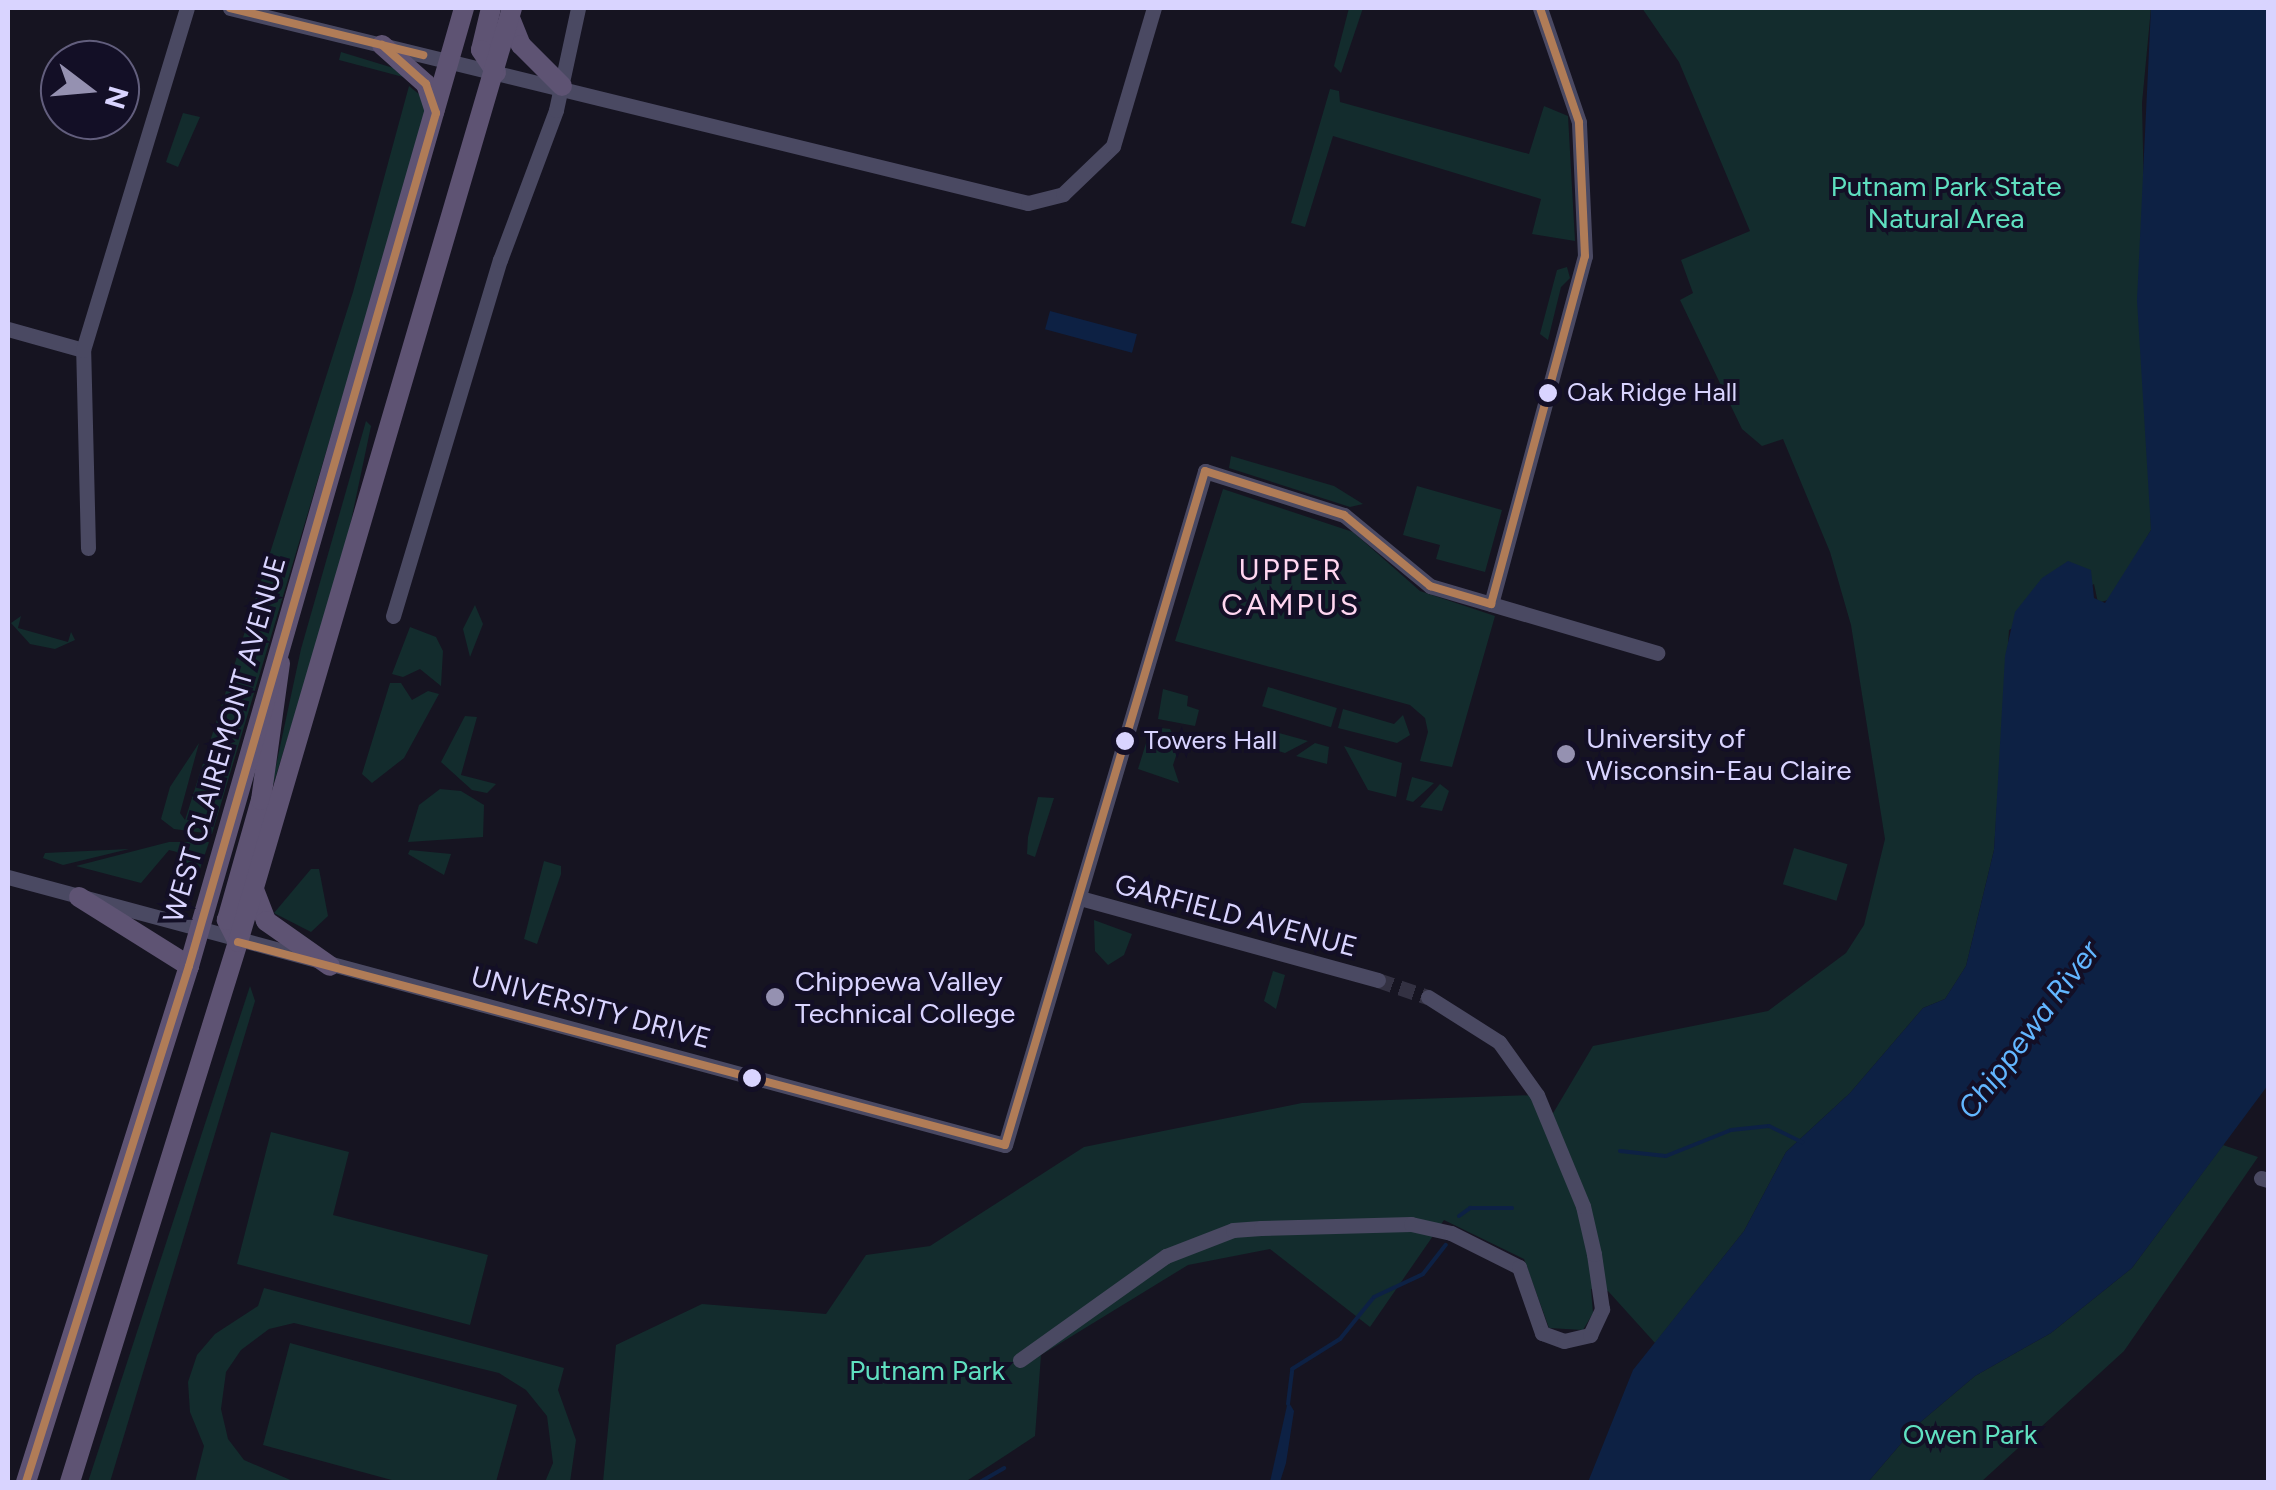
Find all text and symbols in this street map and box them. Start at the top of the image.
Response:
north arrow [40,40,140,140]
text: N [98,83,136,113]
park label: Putnam Park State Natural Area [1831,169,2061,235]
place label: Oak Ridge Hall [1567,377,1737,409]
marker: Oak Ridge Hall [1538,383,1558,403]
street label: WEST CLAIREMONT AVENUE [156,552,292,926]
district label: UPPER CAMPUS [1221,552,1361,622]
place label: University of Wisconsin-Eau Claire [1586,721,1852,787]
place label: Towers Hall [1144,725,1277,757]
marker: Towers Hall [1115,731,1135,751]
marker: University of Wisconsin-Eau Claire [1555,743,1577,765]
street label: GARFIELD AVENUE [1111,866,1361,964]
water label: Chippewa River [1950,934,2108,1126]
street label: UNIVERSITY DRIVE [467,959,715,1055]
place label: Chippewa Valley Technical College [795,964,1015,1030]
marker: Chippewa Valley Technical College [764,986,786,1008]
unlabelled marker [742,1068,762,1088]
park label: Putnam Park [849,1353,1005,1387]
park label: Owen Park [1903,1417,2037,1451]

